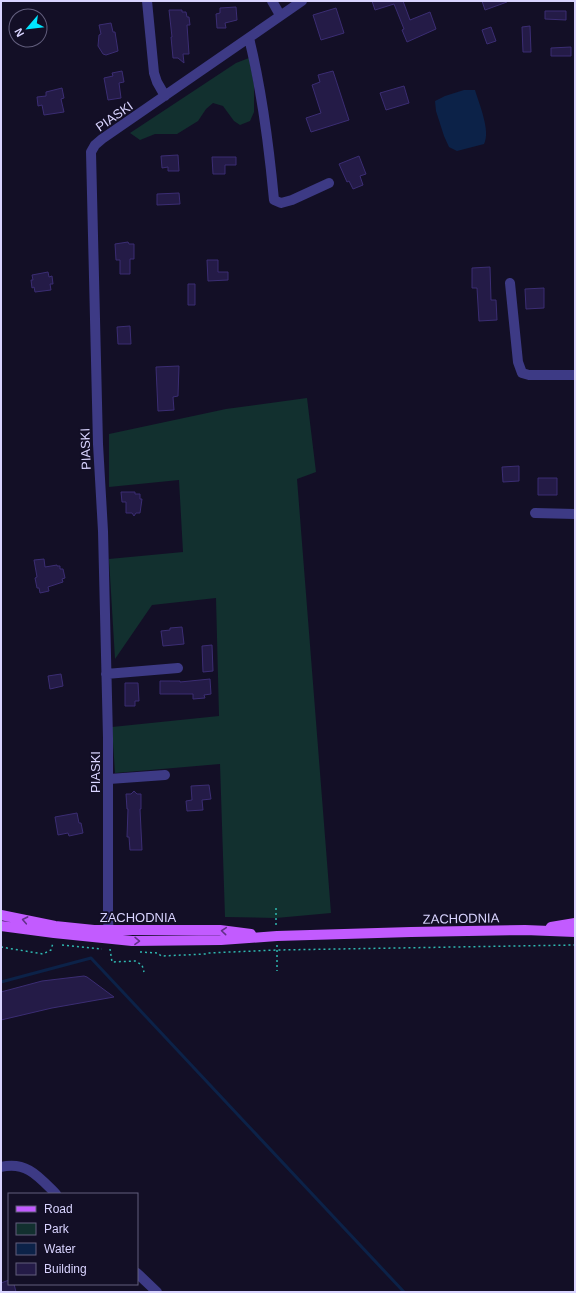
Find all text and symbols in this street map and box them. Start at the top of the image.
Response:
north arrow [8,8,48,48]
text: N [12,26,26,39]
street label: PIASKI [93,98,136,135]
street label: PIASKI [77,428,94,470]
street label: PIASKI [88,751,103,793]
street label: ZACHODNIA [100,910,177,925]
street label: ZACHODNIA [423,910,500,927]
one-way arrow [21,916,28,925]
one-way arrow [221,927,227,936]
one-way arrow [134,937,140,945]
legend [8,1193,138,1285]
text: Road [44,1202,73,1216]
text: Park [44,1222,70,1236]
text: Water [44,1242,76,1256]
text: Building [44,1262,87,1276]

